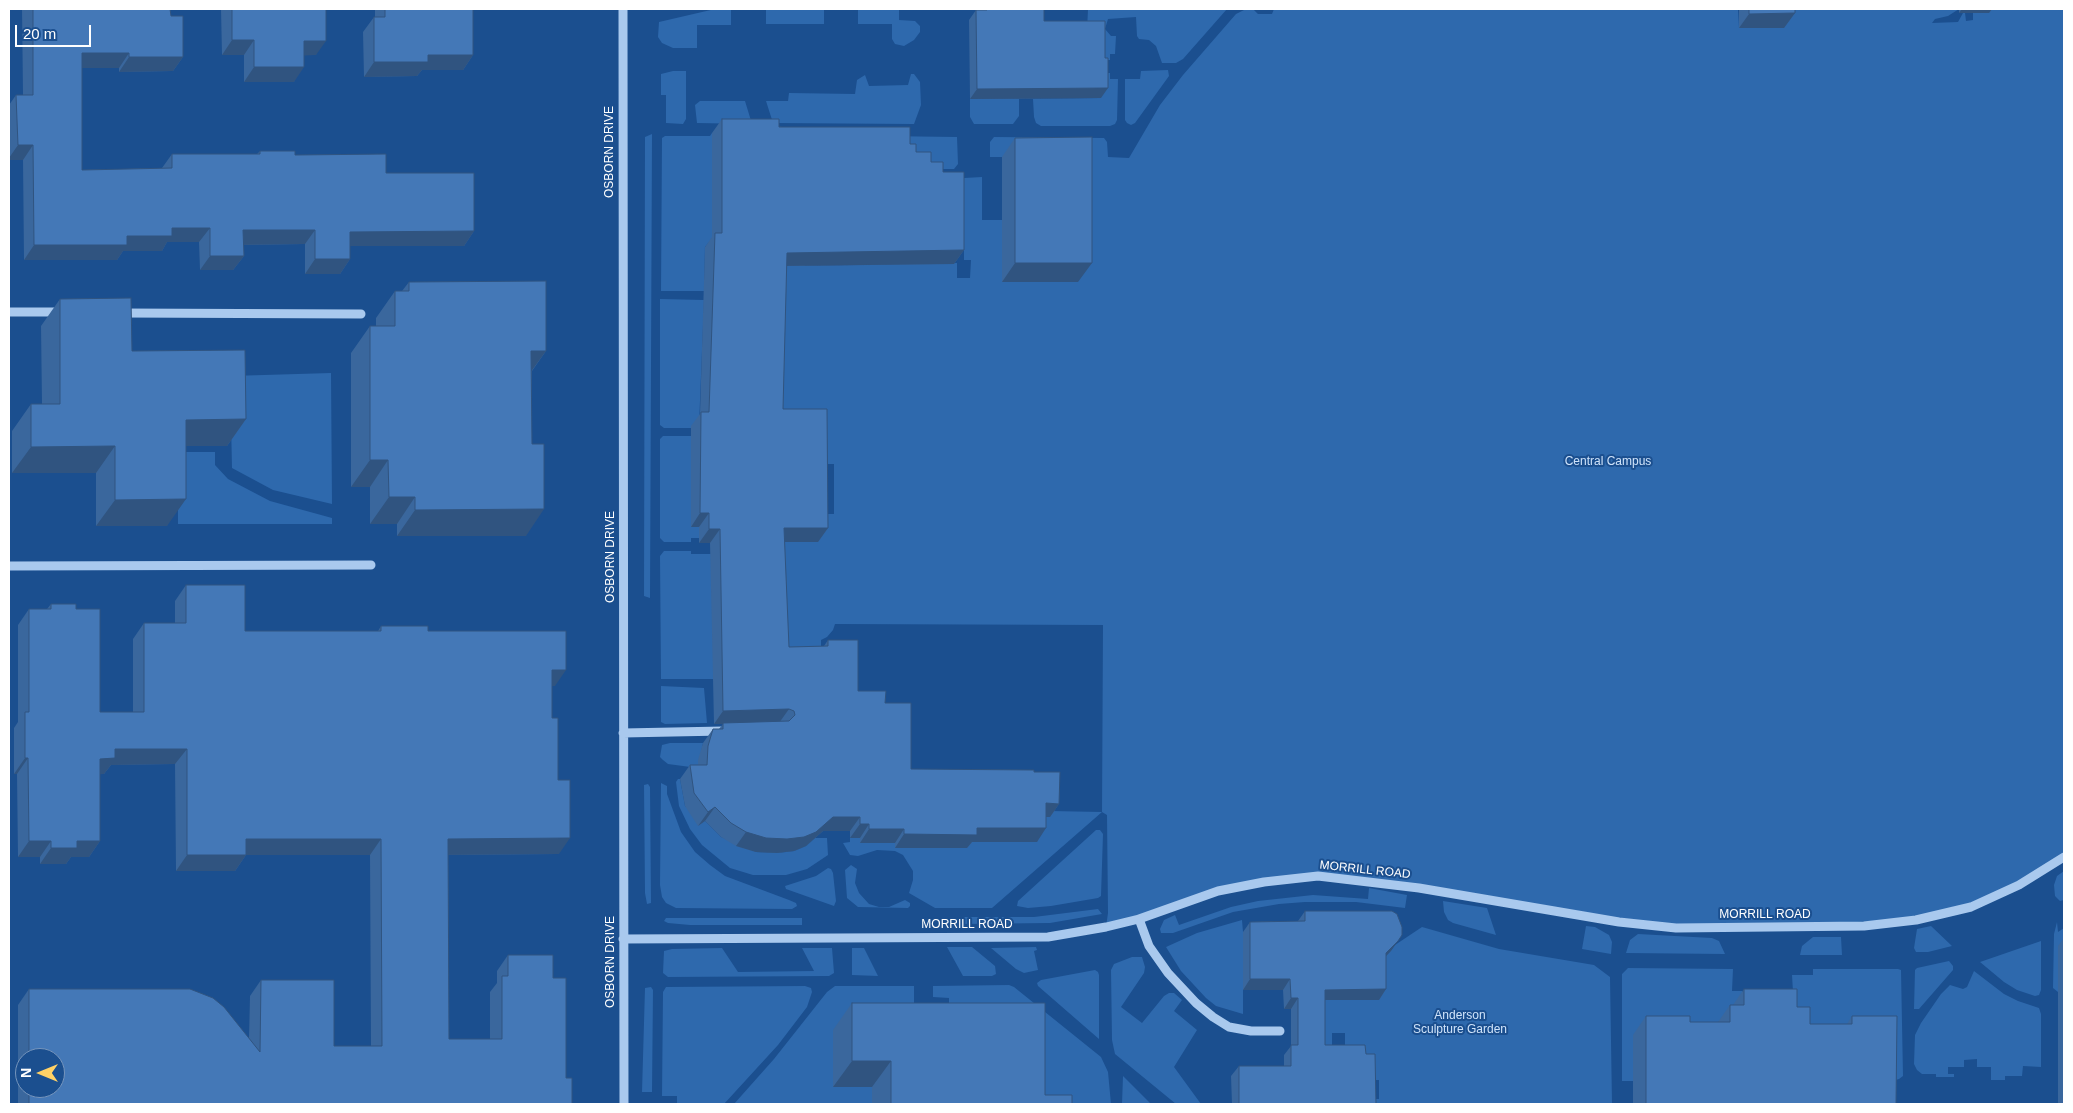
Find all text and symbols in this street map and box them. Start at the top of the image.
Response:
scale bar [18,15,94,47]
text: 20 m [23,25,56,42]
street label: OSBORN DRIVE [603,106,617,198]
park label: Central Campus [1565,455,1651,469]
street label: OSBORN DRIVE [604,511,618,603]
street label: MORRILL ROAD [1319,858,1411,882]
street label: MORRILL ROAD [1719,908,1811,922]
street label: OSBORN DRIVE [604,916,618,1008]
street label: MORRILL ROAD [921,918,1013,932]
park label: Anderson Sculpture Garden [1413,1009,1507,1037]
north arrow [15,1048,65,1098]
text: N [18,1068,34,1078]

